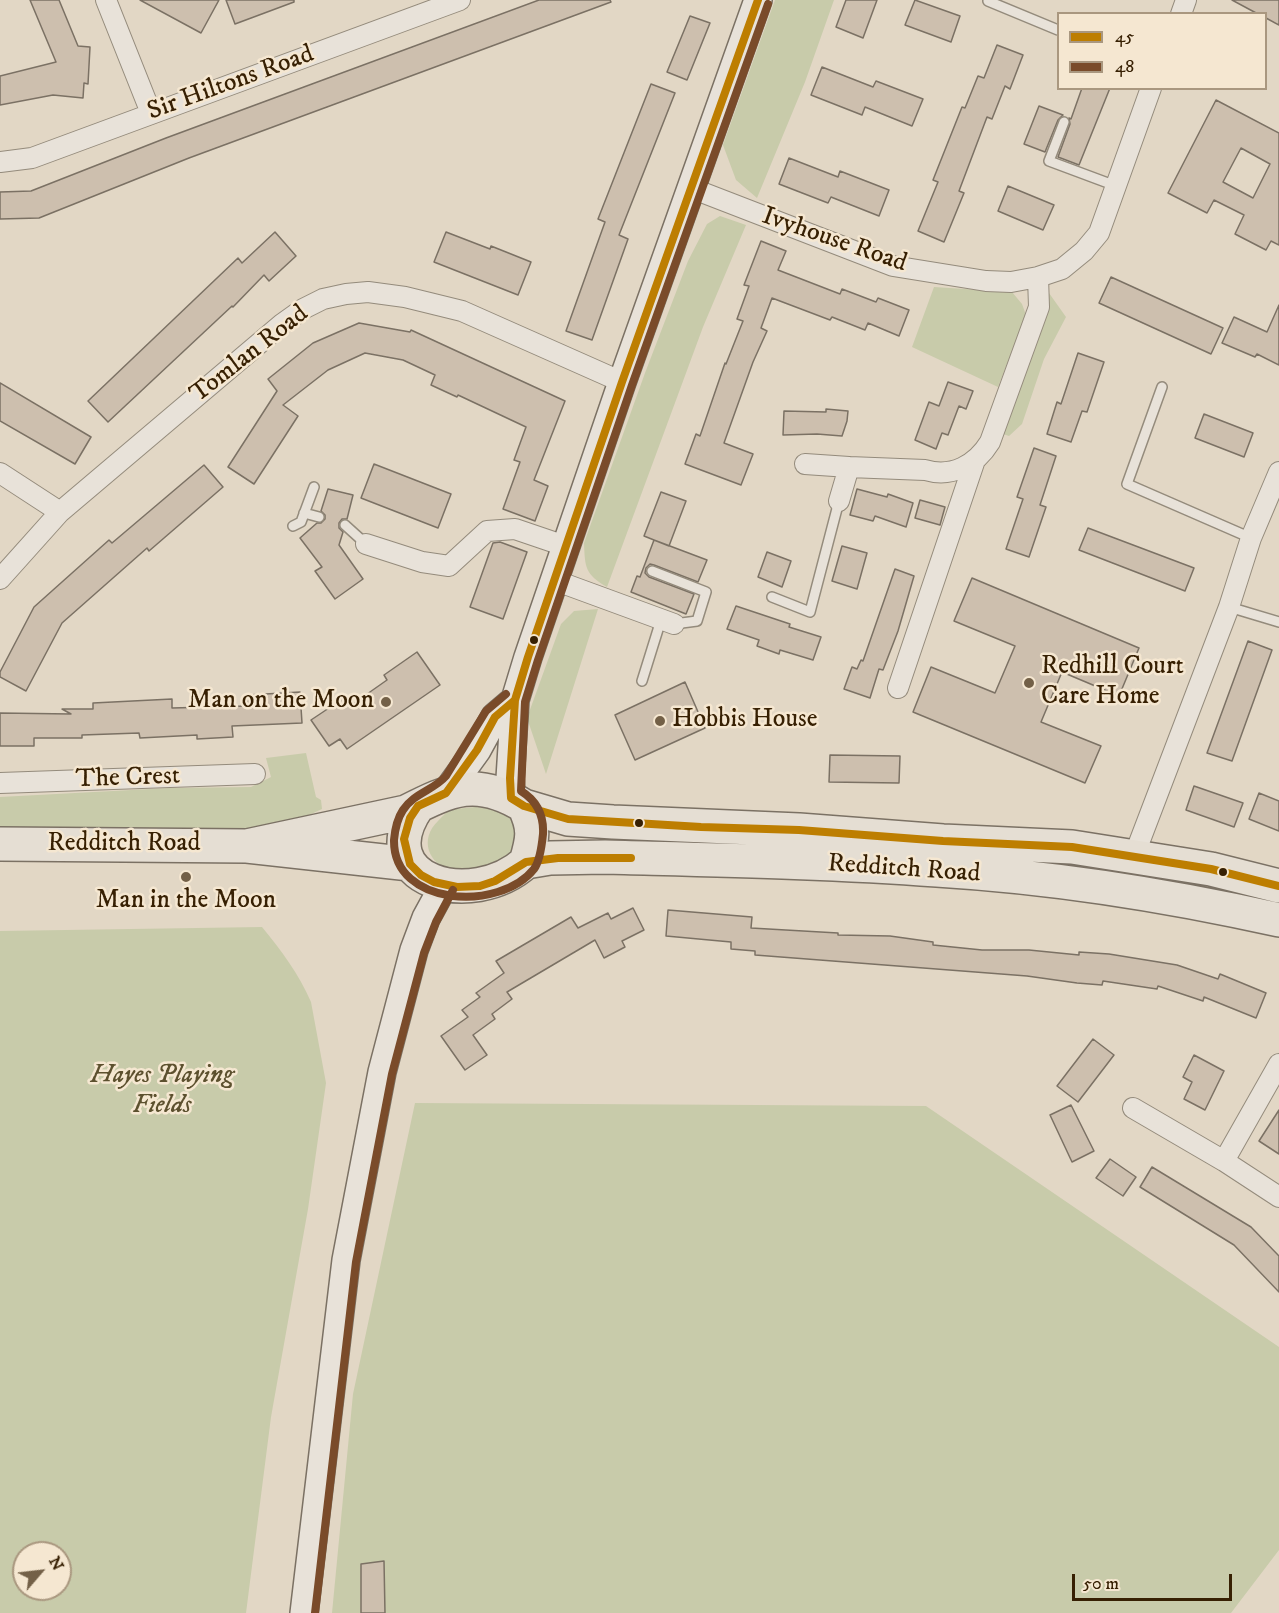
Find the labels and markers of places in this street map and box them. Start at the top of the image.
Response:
unlabelled marker [528,634,540,646]
place label: Redhill Court Care Home [1041,652,1184,714]
marker: Redhill Court Care Home [1022,676,1036,690]
place label: Man on the Moon [188,686,374,718]
marker: Man on the Moon [379,695,393,709]
place label: Hobbis House [672,705,817,737]
marker: Hobbis House [653,714,667,728]
unlabelled marker [633,817,645,829]
unlabelled marker [1217,866,1229,878]
marker: Man in the Moon [179,870,193,884]
place label: Man in the Moon [96,886,276,918]

